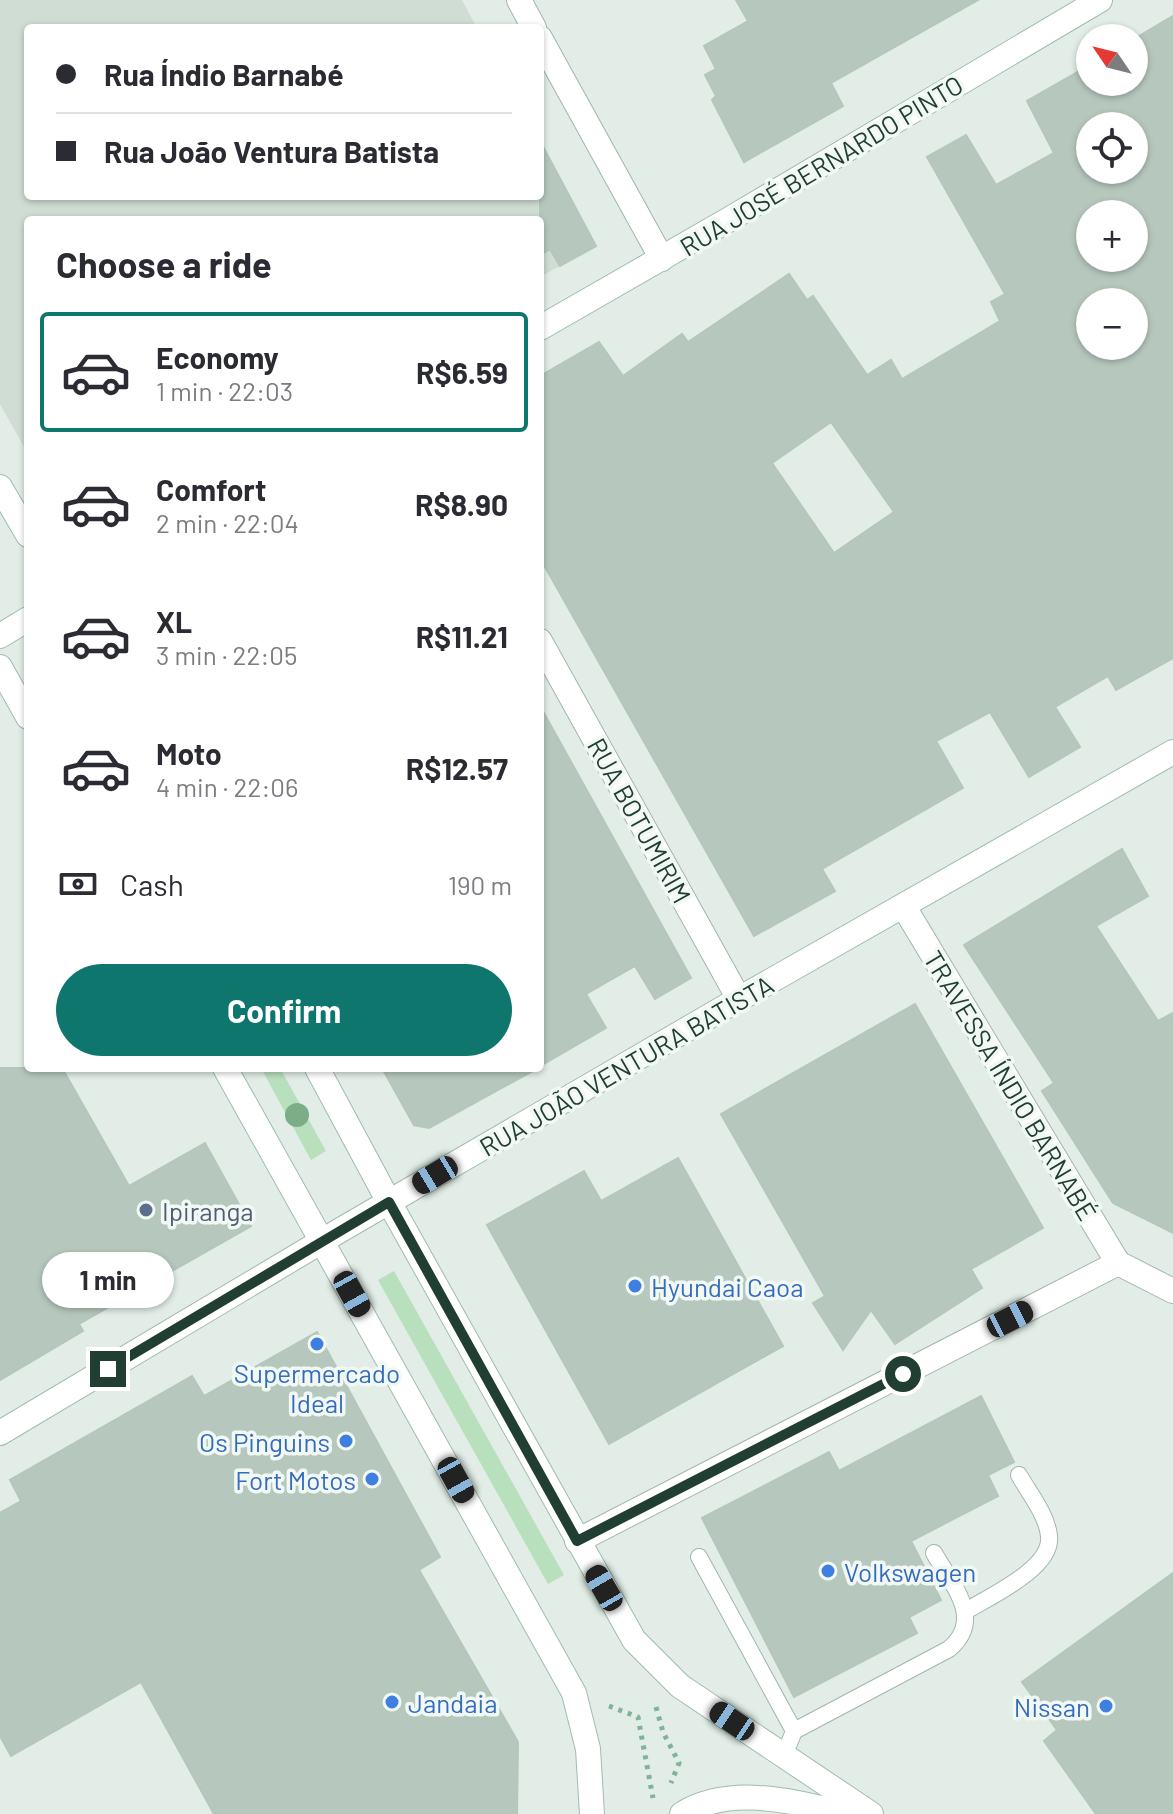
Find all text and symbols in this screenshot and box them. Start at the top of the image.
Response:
north arrow [1076,24,1148,96]
map controls [1076,24,1148,360]
text: Rua Índio Barnabé [104,56,343,92]
street label: RUA JOSÉ BERNARDO PINTO [674,68,968,262]
button: locate [1076,112,1148,184]
text: Rua João Ventura Batista [104,133,439,169]
button: + [1076,200,1148,272]
text: Choose a ride [56,242,272,285]
button: − [1076,288,1148,360]
icon: car [60,336,132,408]
text: Economy [156,339,279,375]
text: R$6.59 [416,354,508,390]
text: 1 min · 22:03 [156,375,293,406]
icon: car [60,468,132,540]
text: Comfort [156,471,266,507]
text: R$8.90 [415,486,508,522]
text: 2 min · 22:04 [156,507,299,538]
icon: car [60,600,132,672]
text: XL [156,603,192,639]
text: R$11.21 [416,618,508,654]
text: 3 min · 22:05 [156,639,297,670]
icon: car [60,732,132,804]
street label: RUA BOTUMIRIM [582,732,698,908]
text: Moto [156,735,222,771]
text: R$12.57 [406,750,508,786]
text: 4 min · 22:06 [156,771,298,802]
icon: cash [56,862,100,906]
text: Cash [120,866,184,902]
text: 190 m [448,869,512,900]
street label: TRAVESSA ÍNDIO BARNABÉ [918,945,1104,1225]
button: Confirm [56,964,512,1056]
street label: RUA JOÃO VENTURA BATISTA [474,968,778,1162]
car [408,1152,462,1198]
place label: Ipiranga [162,1195,254,1226]
marker: Ipiranga [137,1201,155,1219]
callout: 1 min [42,1253,174,1309]
text: 1 min [80,1264,136,1295]
car [330,1267,374,1321]
place label: Hyundai Caoa [651,1271,803,1302]
marker: Hyundai Caoa [626,1277,644,1295]
car [983,1297,1037,1341]
marker: Supermercado Ideal [308,1335,326,1353]
route end [90,1351,126,1387]
route start [885,1356,921,1392]
place label: Supermercado Ideal [234,1357,400,1418]
place label: Os Pinguins [199,1426,330,1457]
marker: Os Pinguins [337,1432,355,1450]
car [434,1453,478,1507]
place label: Fort Motos [235,1464,356,1495]
marker: Fort Motos [363,1470,381,1488]
place label: Volkswagen [844,1556,976,1587]
car [582,1561,626,1615]
marker: Volkswagen [819,1562,837,1580]
place label: Jandaia [408,1687,498,1718]
place label: Nissan [1014,1691,1090,1722]
marker: Jandaia [383,1693,401,1711]
marker: Nissan [1097,1697,1115,1715]
car [705,1698,759,1744]

